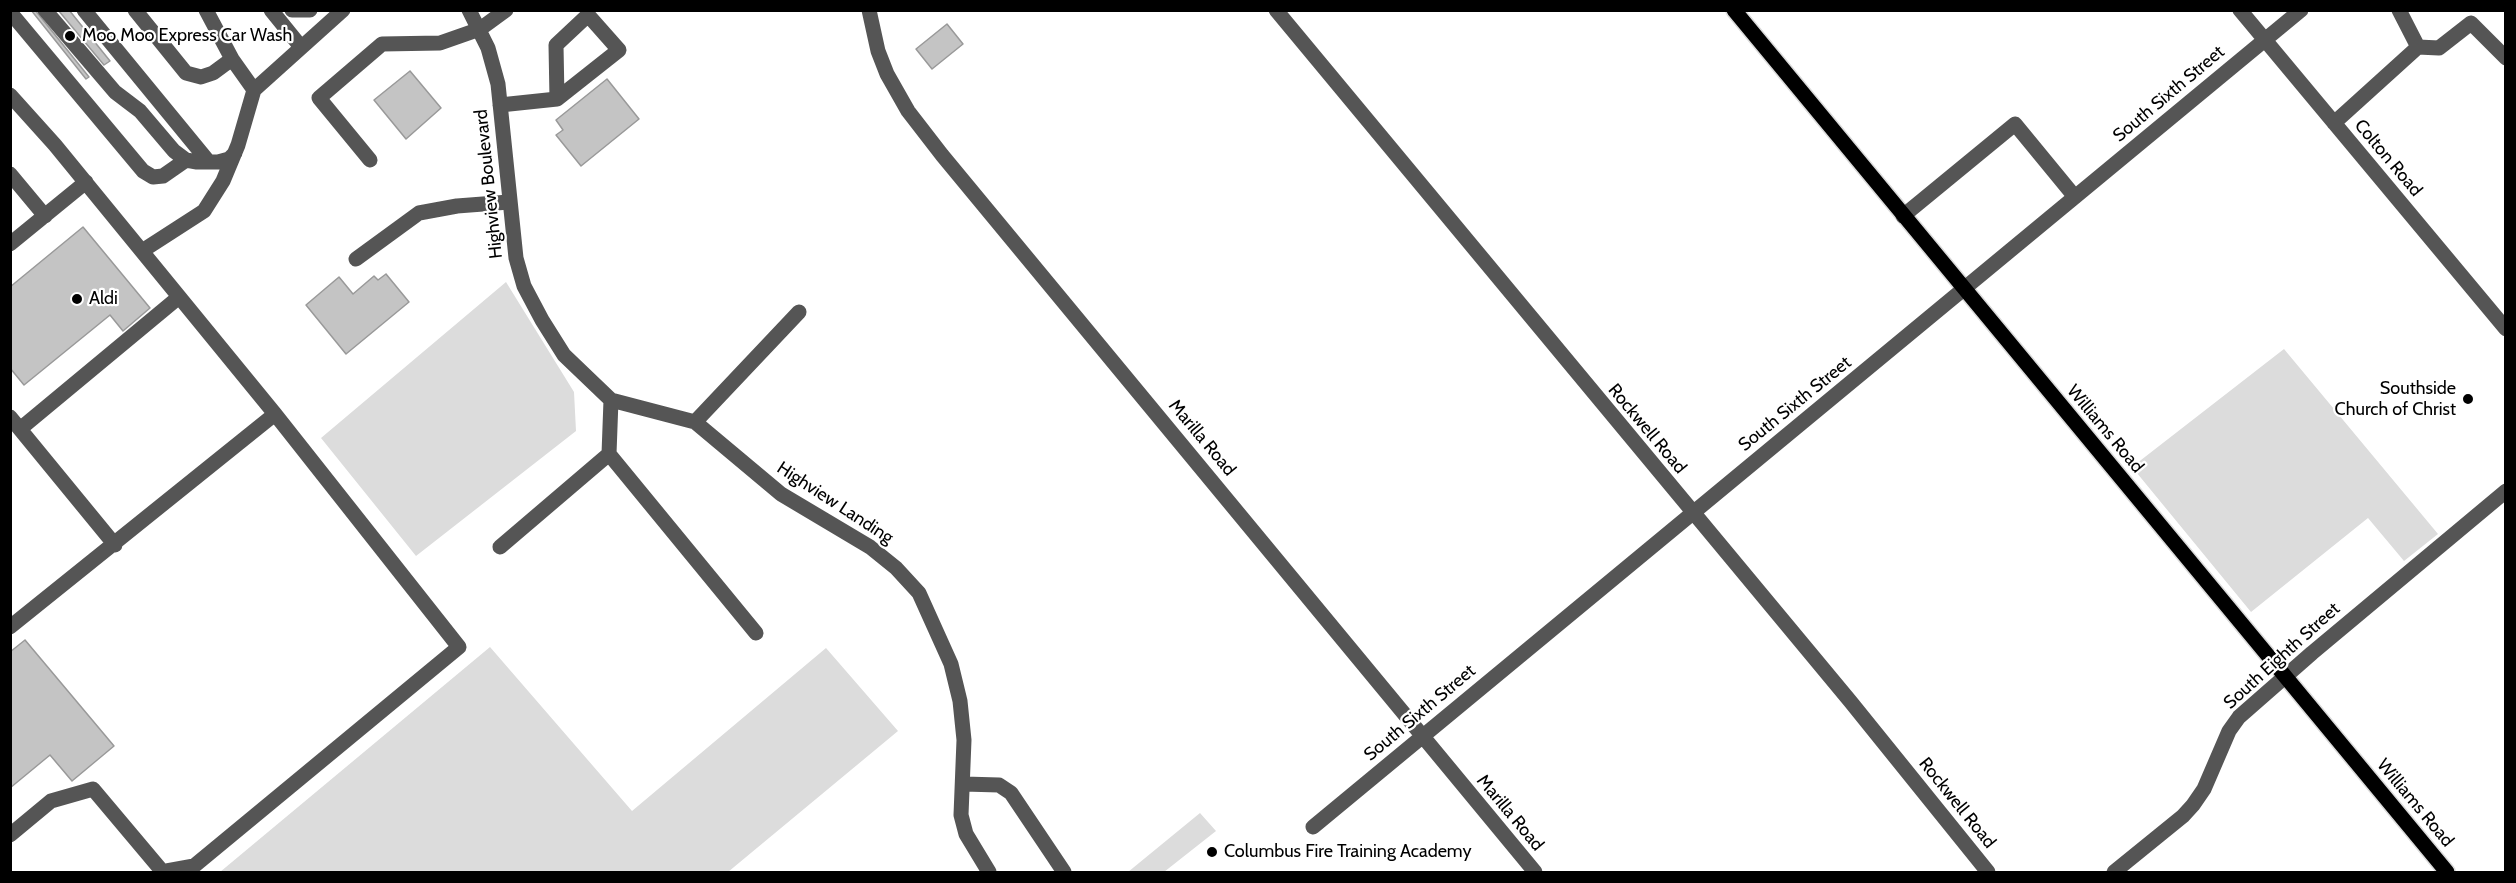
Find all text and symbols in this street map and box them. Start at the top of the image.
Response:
place label: Moo Moo Express Car Wash [82,25,292,47]
marker: Moo Moo Express Car Wash [63,29,77,43]
street label: South Sixth Street [2109,41,2229,147]
street label: Highview Boulevard [470,108,508,260]
street label: Colton Road [2350,115,2426,201]
place label: Aldi [89,288,118,310]
marker: Aldi [70,292,84,306]
street label: South Sixth Street [1734,352,1856,456]
place label: Southside Church of Christ [2335,378,2456,420]
street label: Rockwell Road [1603,380,1691,478]
street label: Williams Road [2062,381,2148,477]
marker: Southside Church of Christ [2461,392,2475,406]
street label: Marilla Road [1164,395,1240,481]
street label: Highview Landing [773,457,897,549]
street label: South Eighth Street [2220,598,2344,714]
street label: South Sixth Street [1360,660,1480,766]
street label: Rockwell Road [1914,753,2000,853]
street label: Williams Road [2372,755,2458,851]
street label: Marilla Road [1472,770,1548,856]
place label: Columbus Fire Training Academy [1224,841,1471,863]
marker: Columbus Fire Training Academy [1205,845,1219,859]

